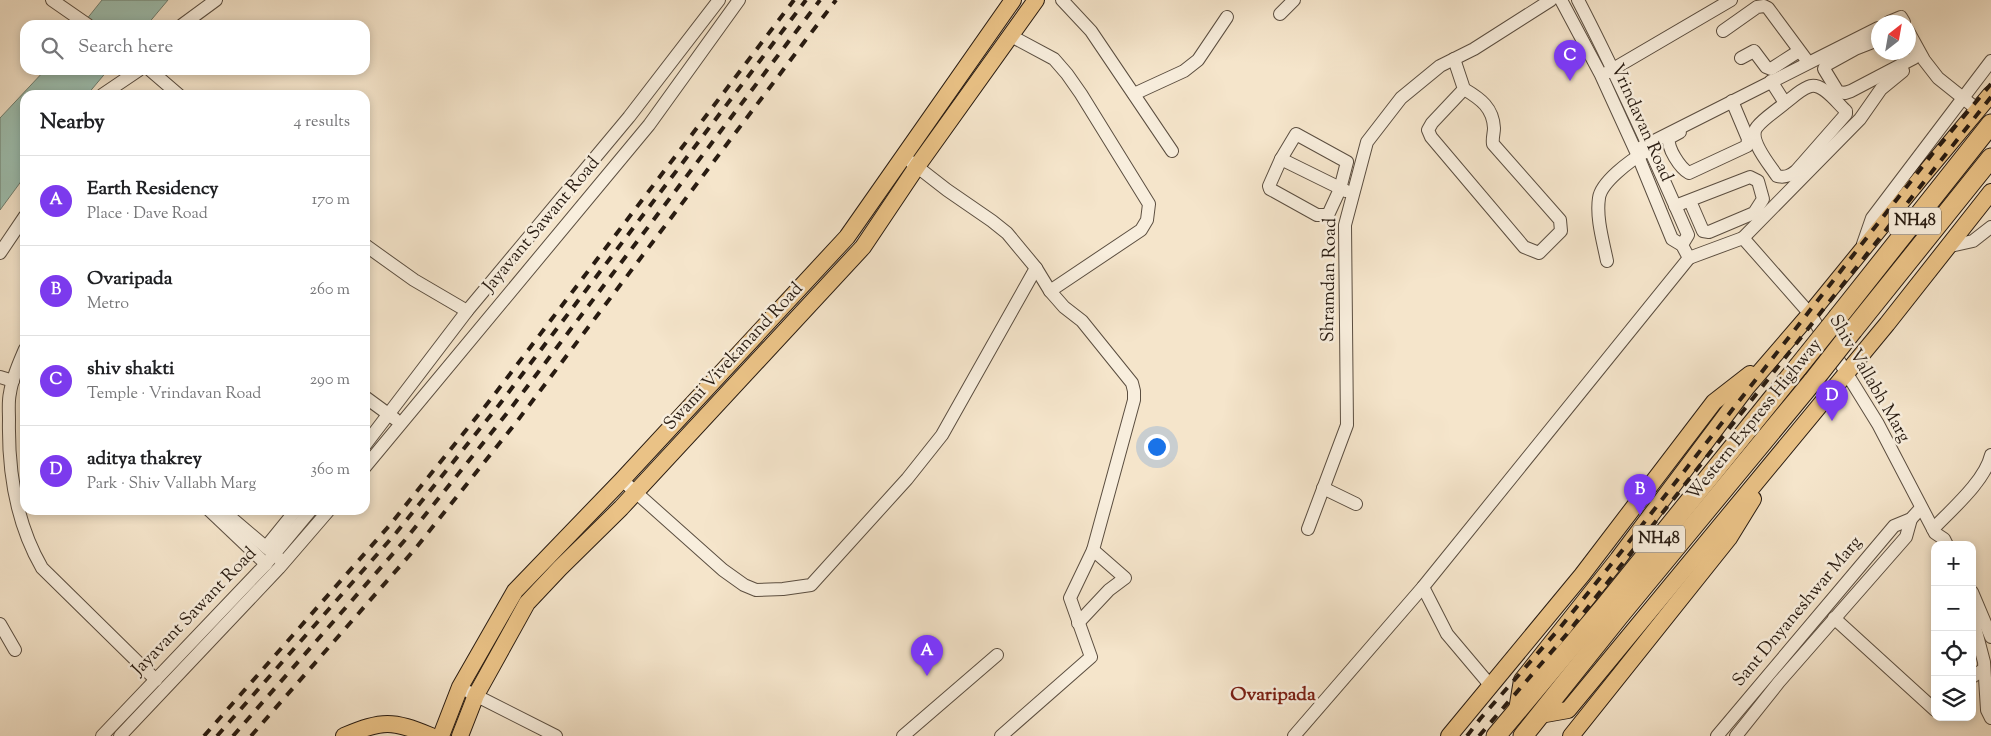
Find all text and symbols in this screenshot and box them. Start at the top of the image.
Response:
north arrow [1871,15,1916,60]
search box [20,20,370,75]
icon: search [38,34,66,62]
text: Search here [78,34,173,61]
pin: C [1554,40,1586,81]
street label: Vrindavan Road [1603,60,1679,186]
text: Nearby [40,108,105,138]
text: 4 results [294,111,350,134]
street label: Jayavant Sawant Road [477,152,607,299]
text: Earth Residency [87,176,218,203]
text: A [50,189,63,212]
text: 170 m [312,189,350,212]
text: Place · Dave Road [87,203,208,226]
road number: NH48 [1889,208,1941,235]
street label: Shramdan Road [1316,218,1344,342]
text: Ovaripada [87,266,173,293]
street label: Swami Vivekanand Road [658,277,810,437]
text: B [51,279,61,302]
text: 260 m [309,279,350,302]
text: Metro [87,293,129,316]
street label: Shiv Vallabh Marg [1822,310,1916,448]
street label: Western Express Highway [1681,333,1829,507]
text: shiv shakti [87,356,174,383]
text: C [50,369,62,392]
text: 290 m [310,369,350,392]
pin: D [1816,380,1848,421]
text: Temple · Vrindavan Road [87,383,261,406]
your location [1144,434,1170,460]
text: aditya thakrey [87,446,202,473]
text: D [50,459,62,482]
text: 360 m [311,459,350,482]
text: Park · Shiv Vallabh Marg [87,473,256,496]
pin: B [1624,474,1656,515]
road number: NH48 [1633,526,1685,552]
street label: Sant Dnyaneshwar Marg [1727,531,1869,693]
map controls [1931,541,1976,721]
button: + [1931,541,1976,586]
street label: Jayavant Sawant Road [126,542,263,683]
button: − [1931,586,1976,631]
button: locate [1931,631,1976,676]
pin: A [911,635,943,676]
button: layers [1931,676,1976,721]
district label: Ovaripada [1230,682,1316,709]

